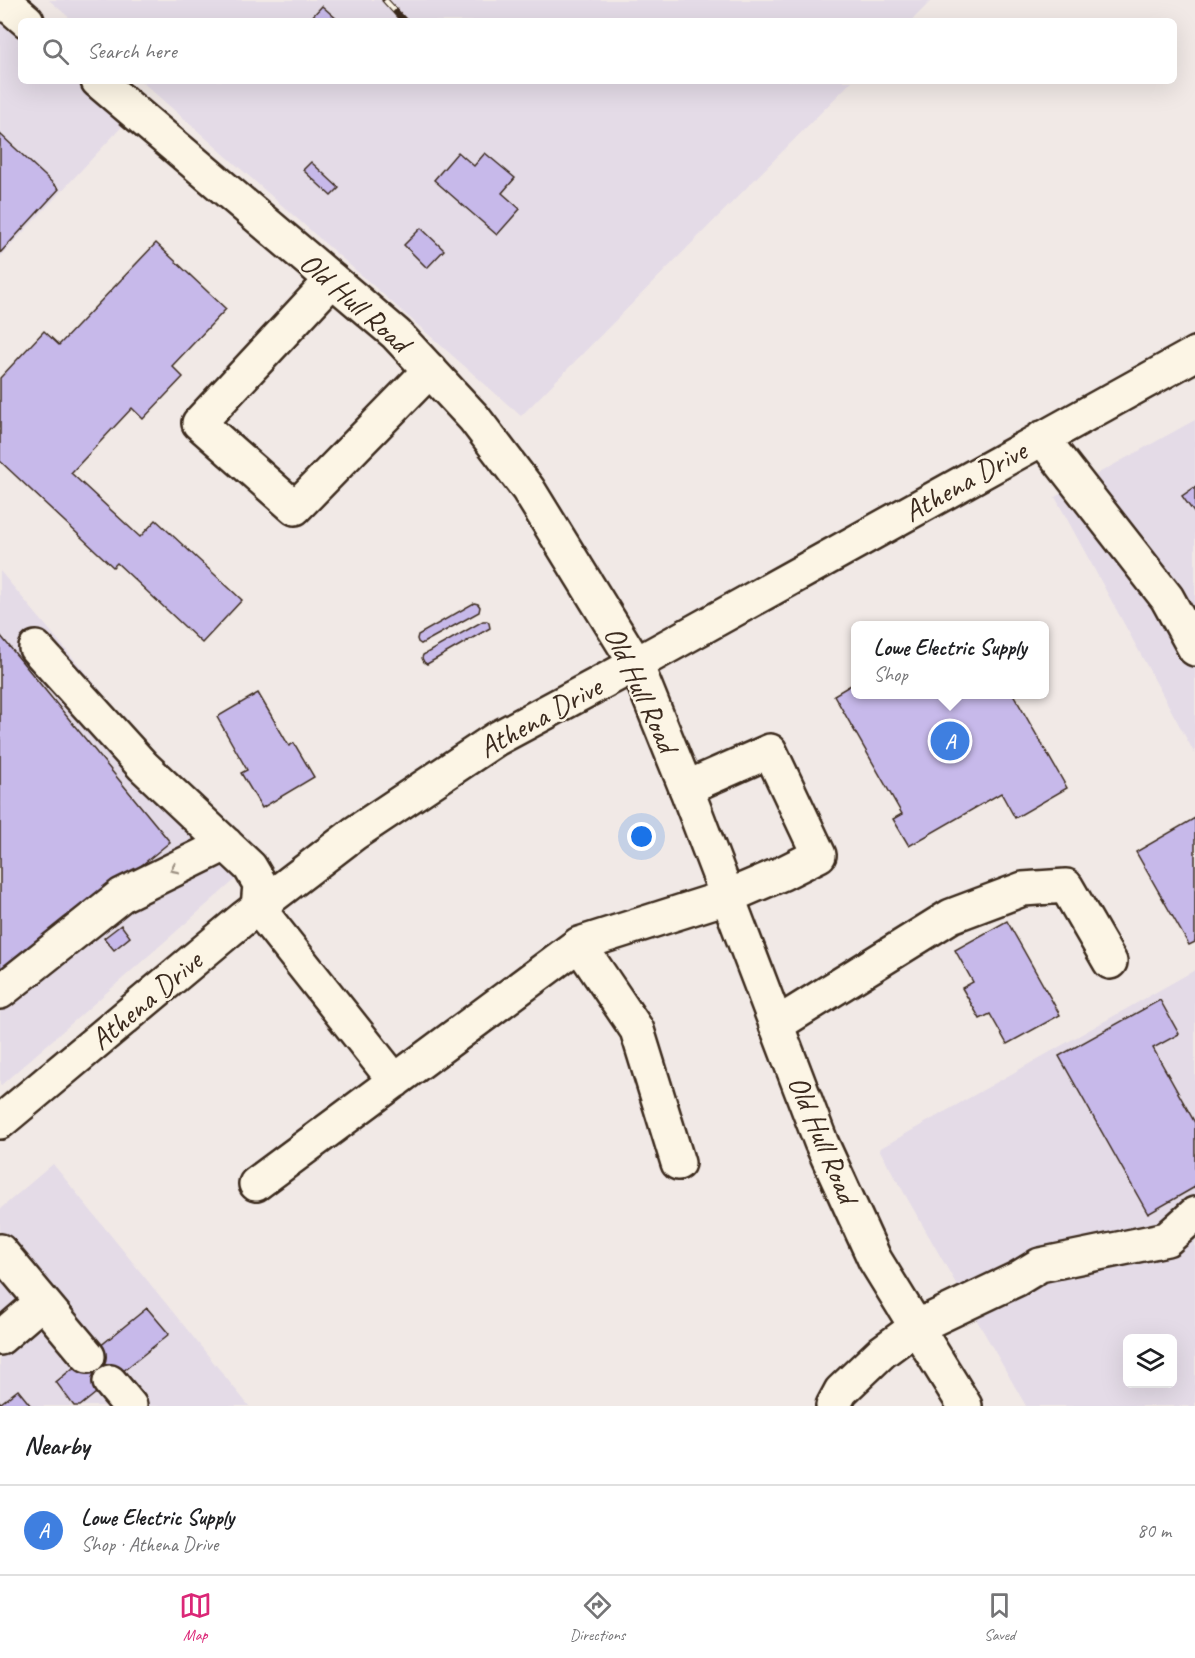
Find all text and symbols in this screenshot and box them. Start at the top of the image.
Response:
search box [18,18,1177,84]
icon: search [39,35,72,68]
text: Search here [87,37,177,65]
street label: Old Hull Road [292,243,421,363]
street label: Athena Drive [897,431,1035,530]
street label: Old Hull Road [595,620,688,762]
popup [851,621,1049,699]
text: Lowe Electric Supply [874,634,1026,662]
text: Shop [874,662,908,687]
street label: Athena Drive [472,667,610,766]
pin: A [930,718,970,764]
your location [627,822,656,851]
one-way arrow [169,862,180,874]
street label: Athena Drive [82,941,212,1058]
street label: Old Hull Road [779,1070,868,1212]
map controls [1123,1334,1177,1388]
button: layers [1123,1334,1177,1388]
text: Nearby [24,1429,89,1462]
text: Lowe Electric Supply [81,1504,234,1532]
text: A [38,1518,49,1543]
text: 80 m [1137,1518,1171,1543]
text: Shop · Athena Drive [81,1532,218,1557]
tab: Map [179,1589,212,1645]
tab: Directions [570,1589,625,1645]
tab: Saved [983,1589,1016,1645]

